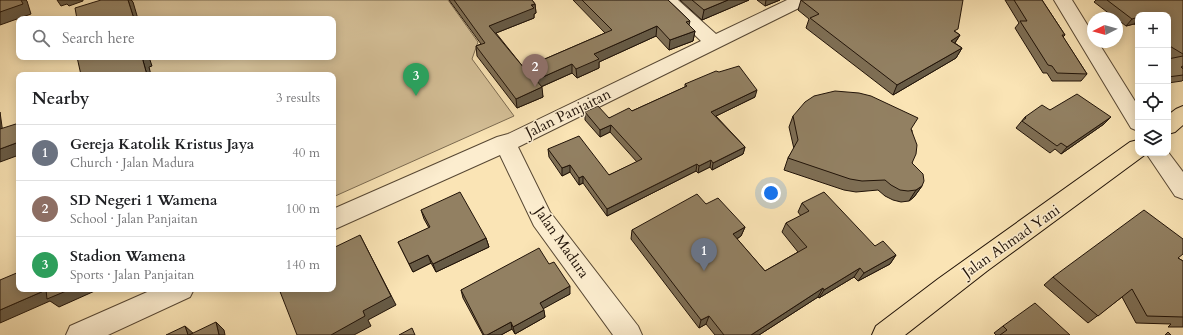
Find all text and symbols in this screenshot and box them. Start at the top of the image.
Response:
north arrow [1087,12,1123,48]
map controls [1135,12,1171,156]
button: + [1135,12,1171,48]
search box [16,16,336,60]
icon: search [30,27,52,49]
text: Search here [62,28,135,48]
button: − [1135,48,1171,84]
pin: 2 [522,54,548,87]
pin: 3 [403,63,429,96]
street label: Jalan Panjaitan [520,83,615,143]
button: locate [1135,84,1171,120]
text: Nearby [32,87,89,110]
text: 3 results [276,89,320,107]
button: layers [1135,120,1171,156]
text: Gereja Katolik Kristus Jaya [70,134,254,154]
text: 1 [42,144,48,162]
text: 40 m [292,144,320,162]
text: Church · Jalan Madura [70,154,194,172]
your location [761,183,781,203]
text: SD Negeri 1 Wamena [70,190,218,210]
text: 2 [42,200,48,218]
text: 100 m [286,200,320,218]
street label: Jalan Ahmad Yani [957,200,1064,283]
street label: Jalan Madura [529,201,594,282]
text: School · Jalan Panjaitan [70,210,198,228]
pin: 1 [691,238,717,271]
text: Stadion Wamena [70,246,186,266]
text: 3 [42,256,48,274]
text: 140 m [286,256,320,274]
text: Sports · Jalan Panjaitan [70,266,195,284]

